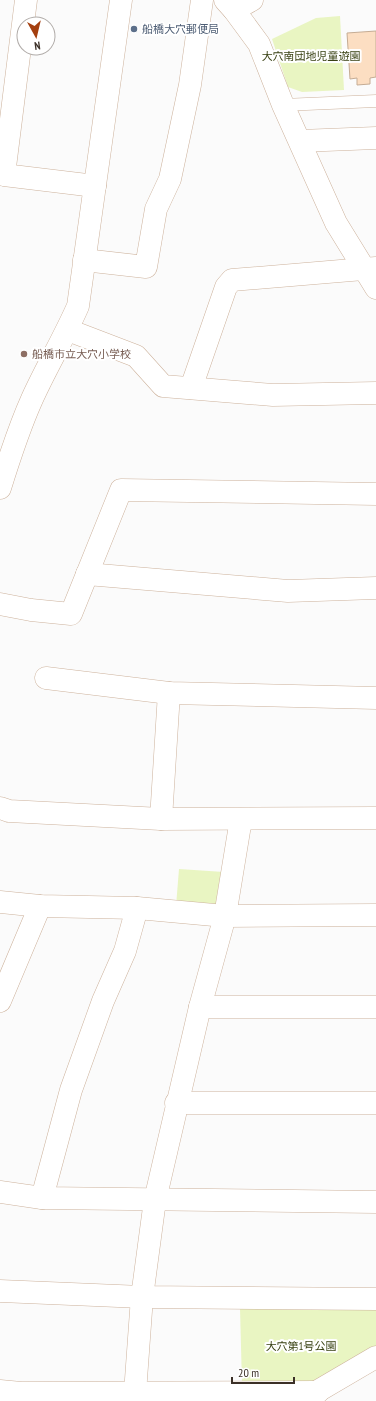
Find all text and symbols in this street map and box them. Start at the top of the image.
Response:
north arrow [16,16,56,56]
place label: 船橋大穴郵便局 [142,22,219,36]
marker: 船橋大穴郵便局 [129,24,139,34]
text: N [33,39,41,53]
park label: 大穴南団地児童遊園 [262,49,361,63]
place label: 船橋市立大穴小学校 [32,347,131,361]
marker: 船橋市立大穴小学校 [19,349,29,359]
park label: 大穴第1号公園 [266,1339,336,1353]
scale bar [232,1359,294,1385]
text: 20 m [238,1365,259,1380]

